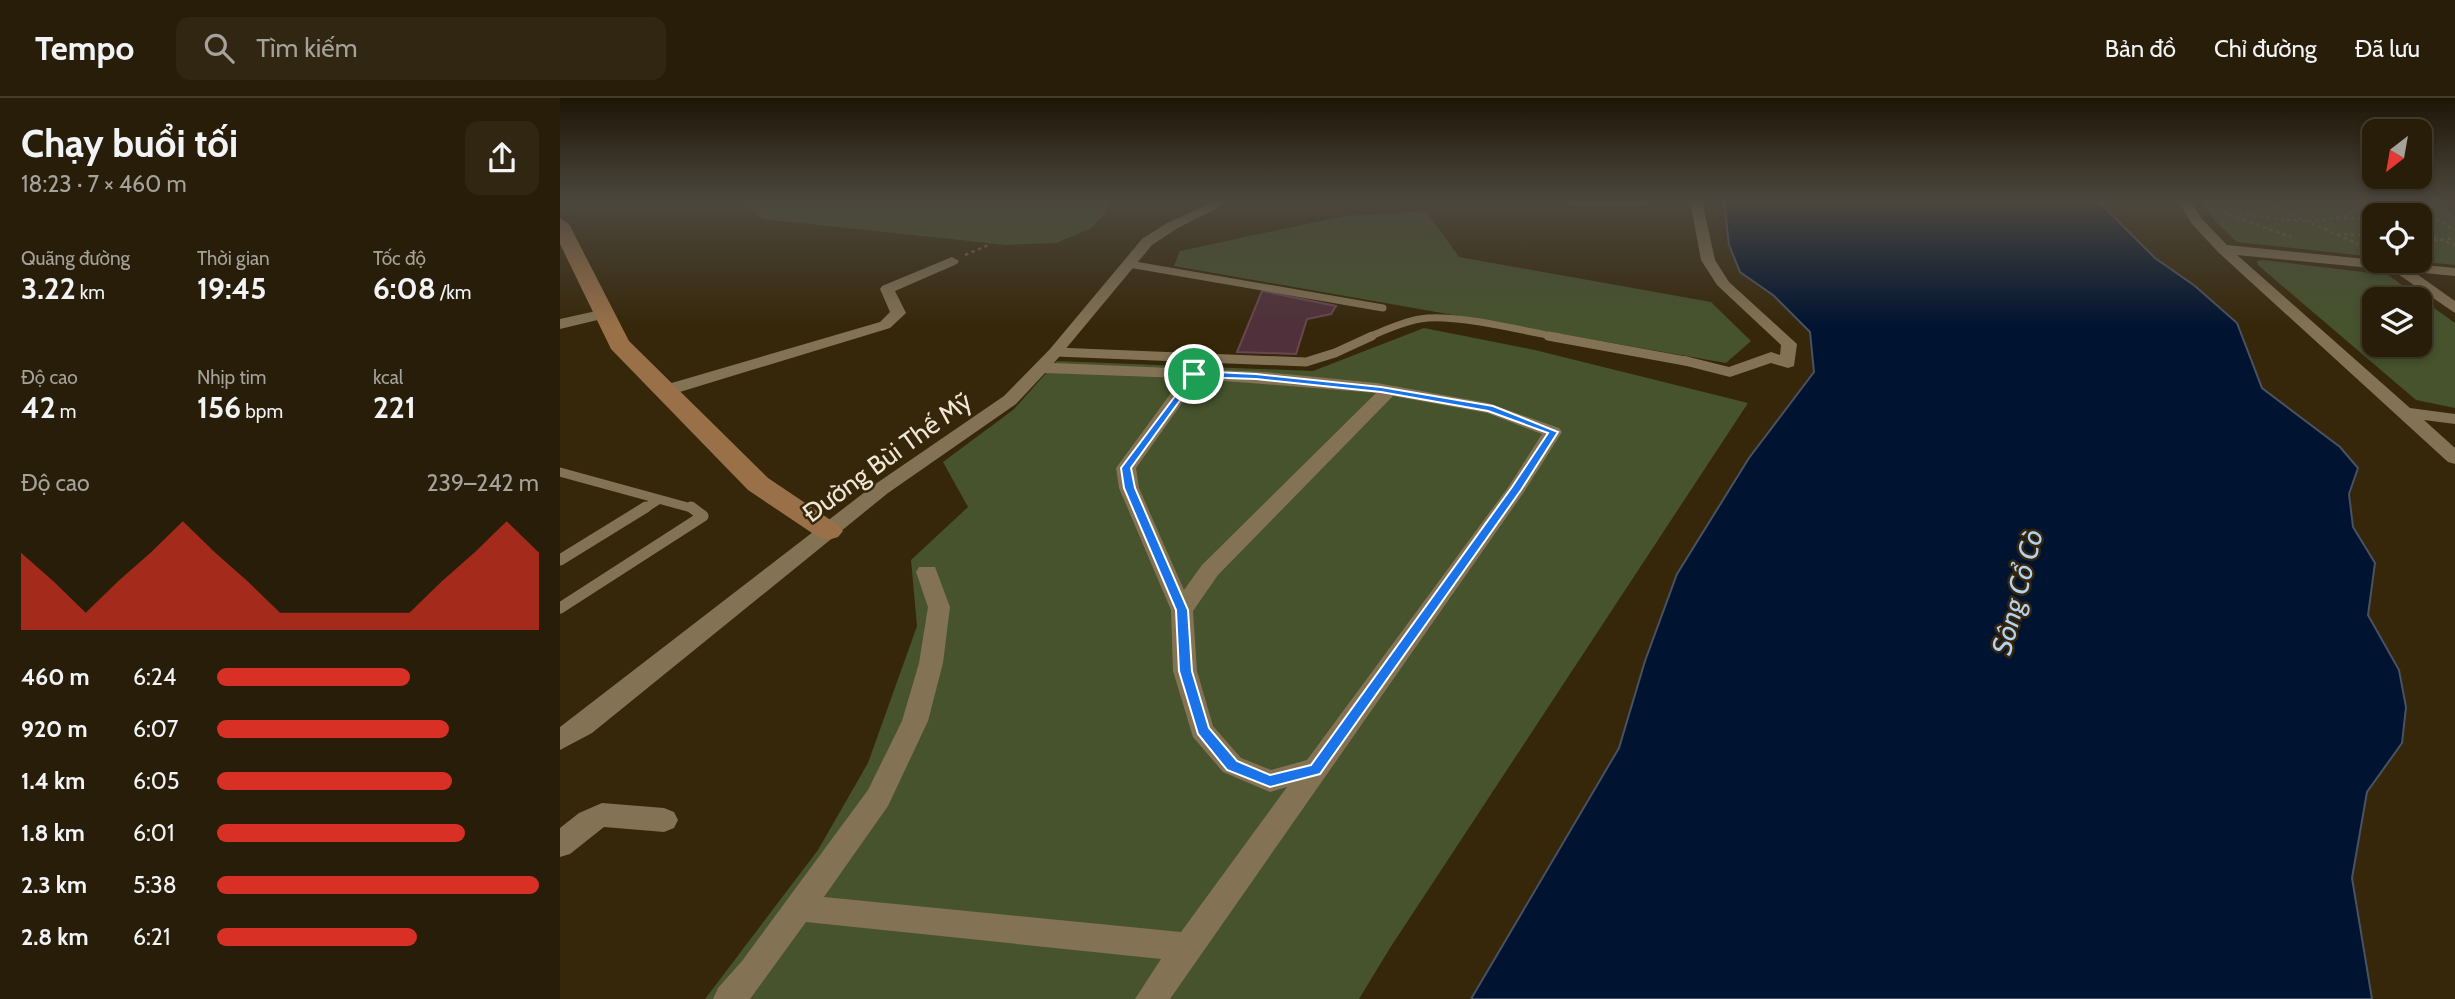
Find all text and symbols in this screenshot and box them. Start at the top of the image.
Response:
search box [176,17,666,80]
text: Tempo [35,28,134,68]
icon: search [200,29,238,67]
text: Tìm kiếm [256,32,357,64]
text: Bản đồ [2105,34,2176,63]
text: Chỉ đường [2214,34,2317,63]
text: Đã lưu [2355,34,2420,63]
north arrow [2362,119,2432,189]
map controls [2362,119,2432,357]
text: Chạy buổi tối [21,120,238,167]
button: share [465,121,539,195]
text: 18:23 · 7 × 460 m [21,170,187,198]
button: locate [2362,203,2432,273]
text: Quãng đường [21,247,130,270]
text: Thời gian [197,247,270,270]
text: Tốc độ [373,247,426,270]
text: 3.22 [21,270,76,307]
text: 19:45 [197,270,266,307]
text: 6:08 [373,270,436,307]
text: km [76,281,105,304]
text: /km [436,281,471,304]
button: layers [2362,287,2432,357]
pin [1164,344,1224,404]
icon: arrive [1175,355,1213,393]
text: Độ cao [21,366,78,389]
text: Nhịp tim [197,366,266,389]
text: kcal [373,366,403,389]
street label: Đường Bùi Thế Mỹ [796,385,978,529]
text: 42 [21,389,56,426]
text: 156 [197,389,241,426]
text: 221 [373,389,416,426]
text: m [56,400,76,423]
text: bpm [241,400,283,423]
text: Độ cao [21,469,90,497]
text: 239–242 m [427,469,539,497]
water label: Sông Cổ Cò [1984,526,2050,658]
text: 460 m [21,663,90,691]
text: 6:24 [133,663,176,691]
text: 920 m [21,715,88,743]
text: 6:07 [133,715,178,743]
text: 1.4 km [21,767,85,795]
text: 6:05 [133,767,179,795]
text: 1.8 km [21,819,85,847]
text: 6:01 [133,819,174,847]
text: 2.3 km [21,871,87,899]
text: 5:38 [133,871,177,899]
text: 2.8 km [21,923,88,951]
text: 6:21 [133,923,170,951]

